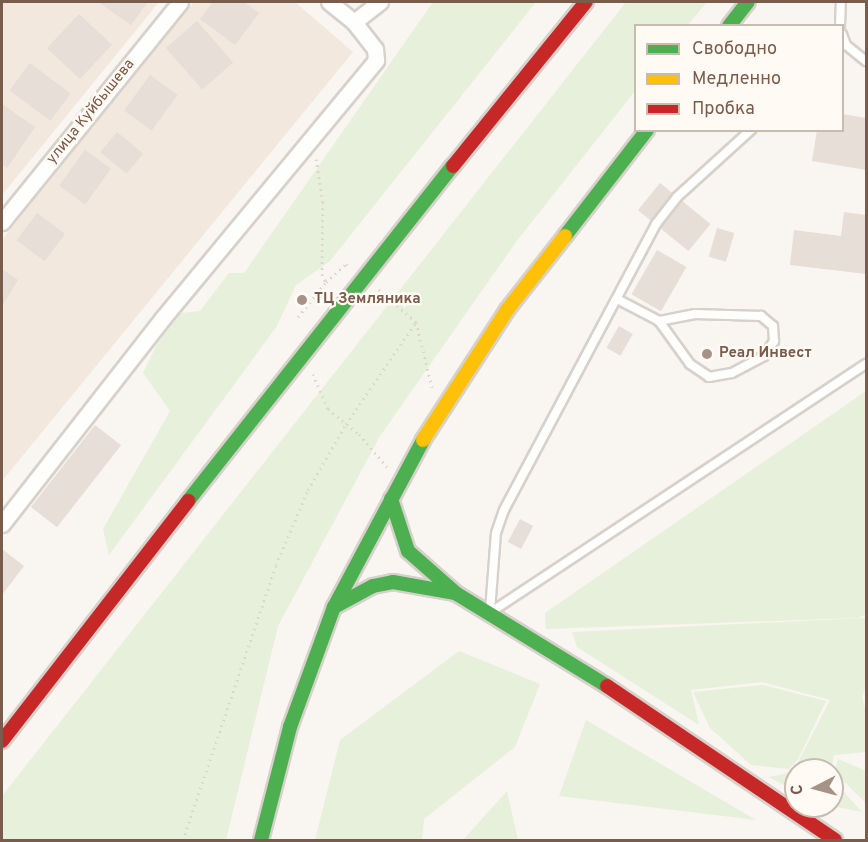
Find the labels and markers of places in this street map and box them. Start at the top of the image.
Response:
place label: ТЦ Земляника [314,291,421,309]
marker: ТЦ Земляника [295,293,309,307]
place label: Реал Инвест [719,345,812,363]
marker: Реал Инвест [700,347,714,361]

